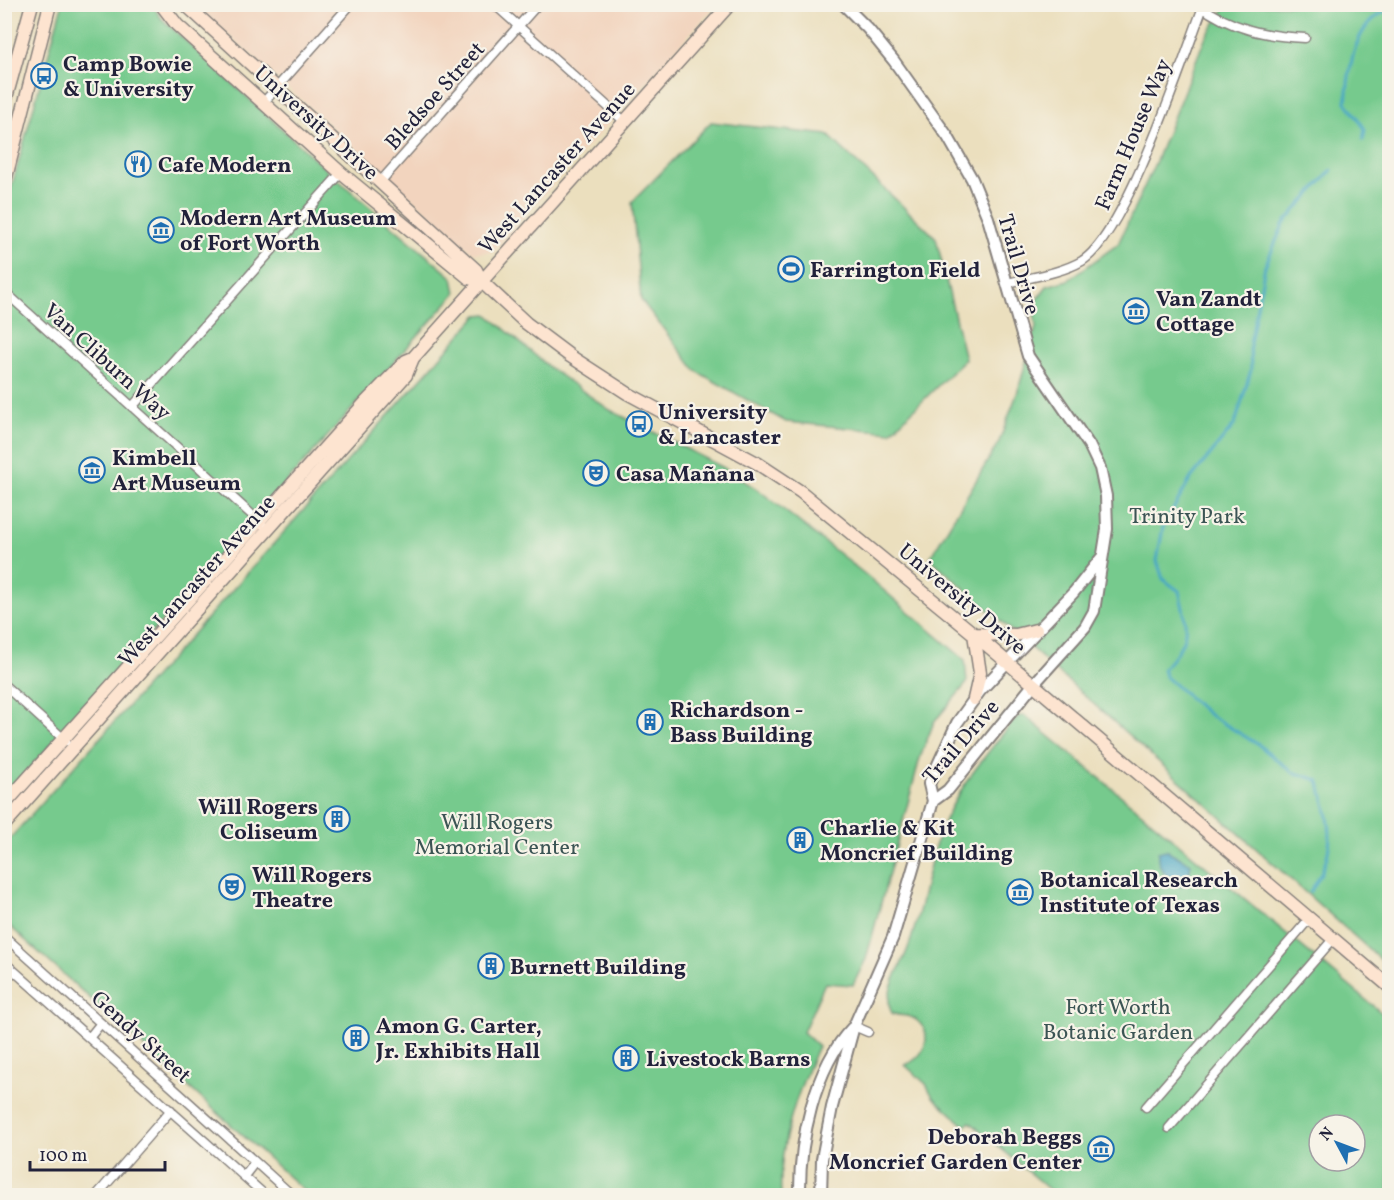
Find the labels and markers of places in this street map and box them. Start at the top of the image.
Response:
place label: Camp Bowie & University [63,50,194,106]
bus stop icon: Camp Bowie & University [29,61,59,91]
restaurant icon: Cafe Modern [123,149,153,179]
place label: Cafe Modern [158,151,292,182]
place label: Modern Art Museum of Fort Worth [180,204,396,260]
museum icon: Modern Art Museum of Fort Worth [146,215,176,245]
sports icon: Farrington Field [776,254,806,284]
place label: Farrington Field [810,256,980,287]
place label: Van Zandt Cottage [1156,285,1261,341]
museum icon: Van Zandt Cottage [1121,296,1151,326]
place label: University & Lancaster [658,398,781,454]
bus stop icon: University & Lancaster [624,409,654,439]
place label: Kimbell Art Museum [112,444,241,500]
museum icon: Kimbell Art Museum [77,455,107,485]
theatre icon: Casa Mañana [581,458,611,488]
place label: Casa Mañana [616,460,755,491]
place label: Richardson - Bass Building [670,696,813,752]
building icon: Richardson - Bass Building [635,707,665,737]
place label: Will Rogers Coliseum [198,793,318,849]
building icon: Will Rogers Coliseum [322,804,352,834]
place label: Charlie & Kit Moncrief Building [820,814,1013,870]
building icon: Charlie & Kit Moncrief Building [785,825,815,855]
place label: Will Rogers Theatre [252,861,372,917]
place label: Botanical Research Institute of Texas [1040,866,1238,922]
theatre icon: Will Rogers Theatre [217,872,247,902]
museum icon: Botanical Research Institute of Texas [1005,877,1035,907]
building icon: Burnett Building [476,951,506,981]
place label: Burnett Building [510,953,686,984]
place label: Amon G. Carter, Jr. Exhibits Hall [375,1012,542,1068]
building icon: Amon G. Carter, Jr. Exhibits Hall [341,1023,371,1053]
building icon: Livestock Barns [611,1043,641,1073]
place label: Livestock Barns [646,1045,810,1076]
place label: Deborah Beggs Moncrief Garden Center [829,1123,1083,1179]
museum icon: Deborah Beggs Moncrief Garden Center [1086,1134,1116,1164]

